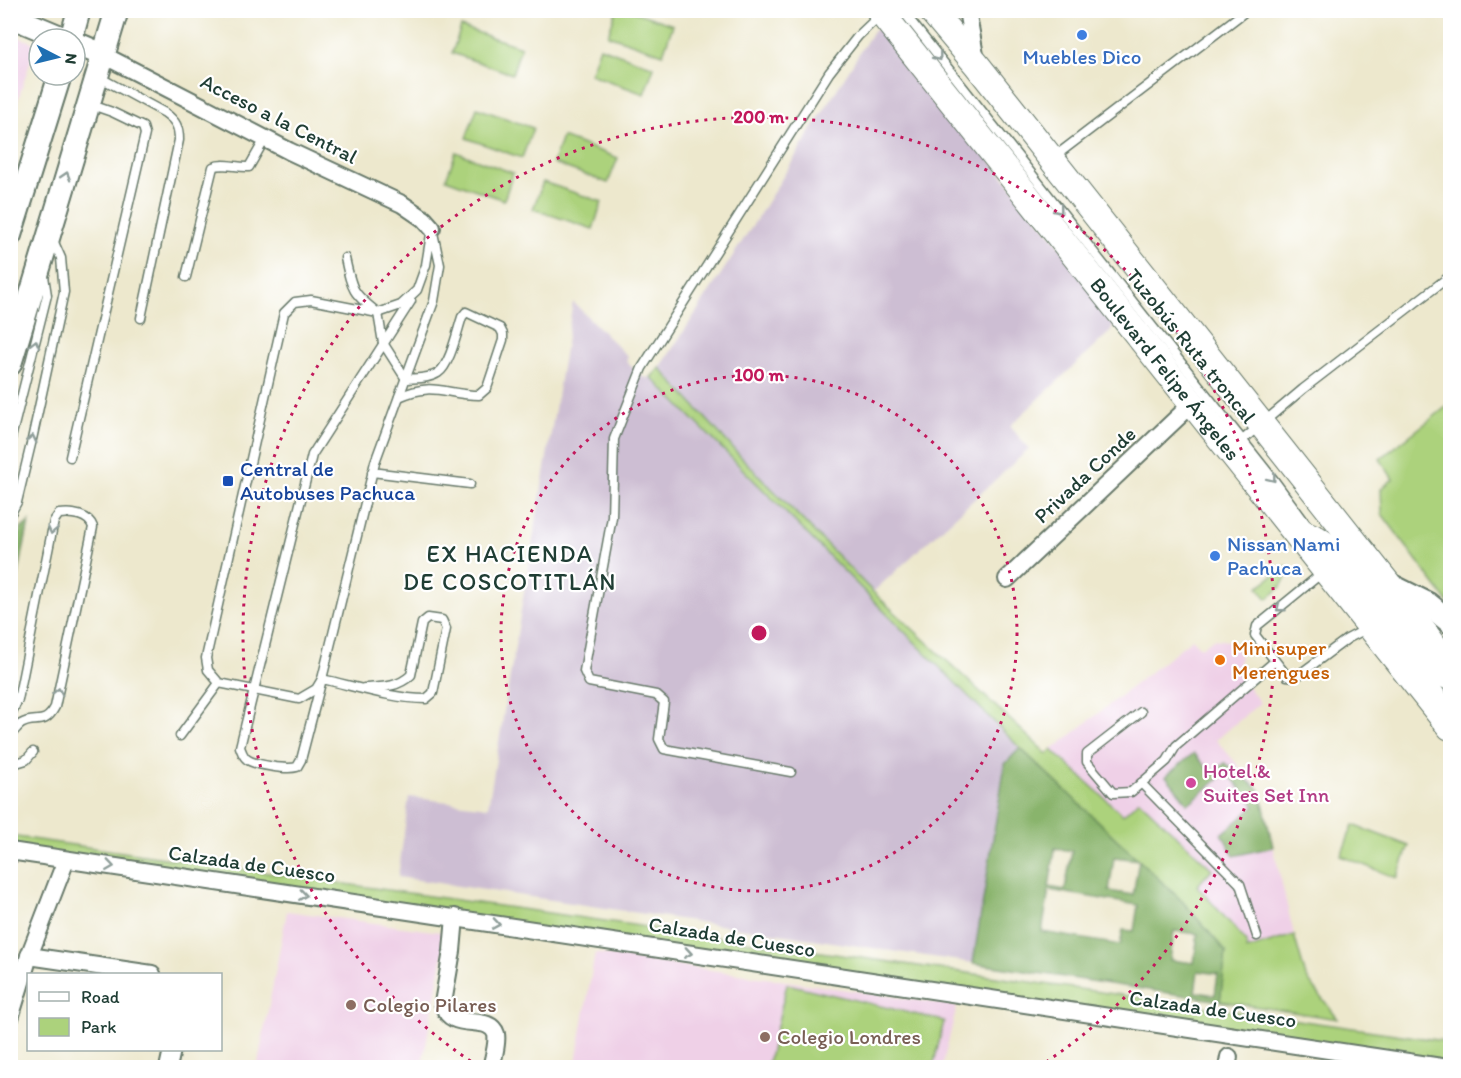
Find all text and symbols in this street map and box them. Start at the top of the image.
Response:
north arrow [27,27,87,87]
marker: Muebles Dico [1075,28,1089,42]
place label: Muebles Dico [1022,44,1142,69]
one-way arrow [931,50,942,61]
text: N [61,52,81,65]
street label: Acceso a la Central [197,68,362,169]
text: 200 m [734,106,785,128]
one-way arrow [59,171,72,182]
one-way arrow [1052,203,1063,214]
street label: Tuzobús Ruta troncal [1121,263,1262,428]
street label: Boulevard Felipe Ángeles [1085,272,1246,465]
one-way arrow [28,339,41,349]
text: 100 m [734,364,785,386]
street label: Privada Conde [1029,421,1141,528]
one-way arrow [25,435,38,445]
place label: Central de Autobuses Pachuca [240,456,415,505]
one-way arrow [1264,471,1275,482]
marker: Central de Autobuses Pachuca [221,474,235,488]
one-way arrow [47,525,60,535]
place label: Nissan Nami Pachuca [1227,531,1340,580]
district label: EX HACIENDA DE COSCOTITLÁN [403,539,617,596]
marker: Nissan Nami Pachuca [1208,549,1222,563]
one-way arrow [1276,600,1287,611]
centre of rings [749,623,769,643]
place label: Mini super Merengues [1232,635,1330,684]
marker: Mini super Merengues [1213,653,1227,667]
one-way arrow [51,688,64,698]
place label: Hotel & Suites Set Inn [1203,758,1329,807]
marker: Hotel & Suites Set Inn [1184,776,1198,790]
street label: Calzada de Cuesco [167,839,337,888]
one-way arrow [105,859,115,872]
one-way arrow [298,888,307,900]
street label: Calzada de Cuesco [647,911,817,962]
one-way arrow [491,917,500,929]
one-way arrow [684,946,693,958]
legend [27,973,222,1051]
street label: Calzada de Cuesco [1128,984,1298,1033]
text: Road [81,986,120,1008]
place label: Colegio Pilares [363,992,497,1017]
marker: Colegio Pilares [344,998,358,1012]
text: Park [81,1016,116,1038]
place label: Colegio Londres [777,1024,921,1049]
marker: Colegio Londres [758,1030,772,1044]

